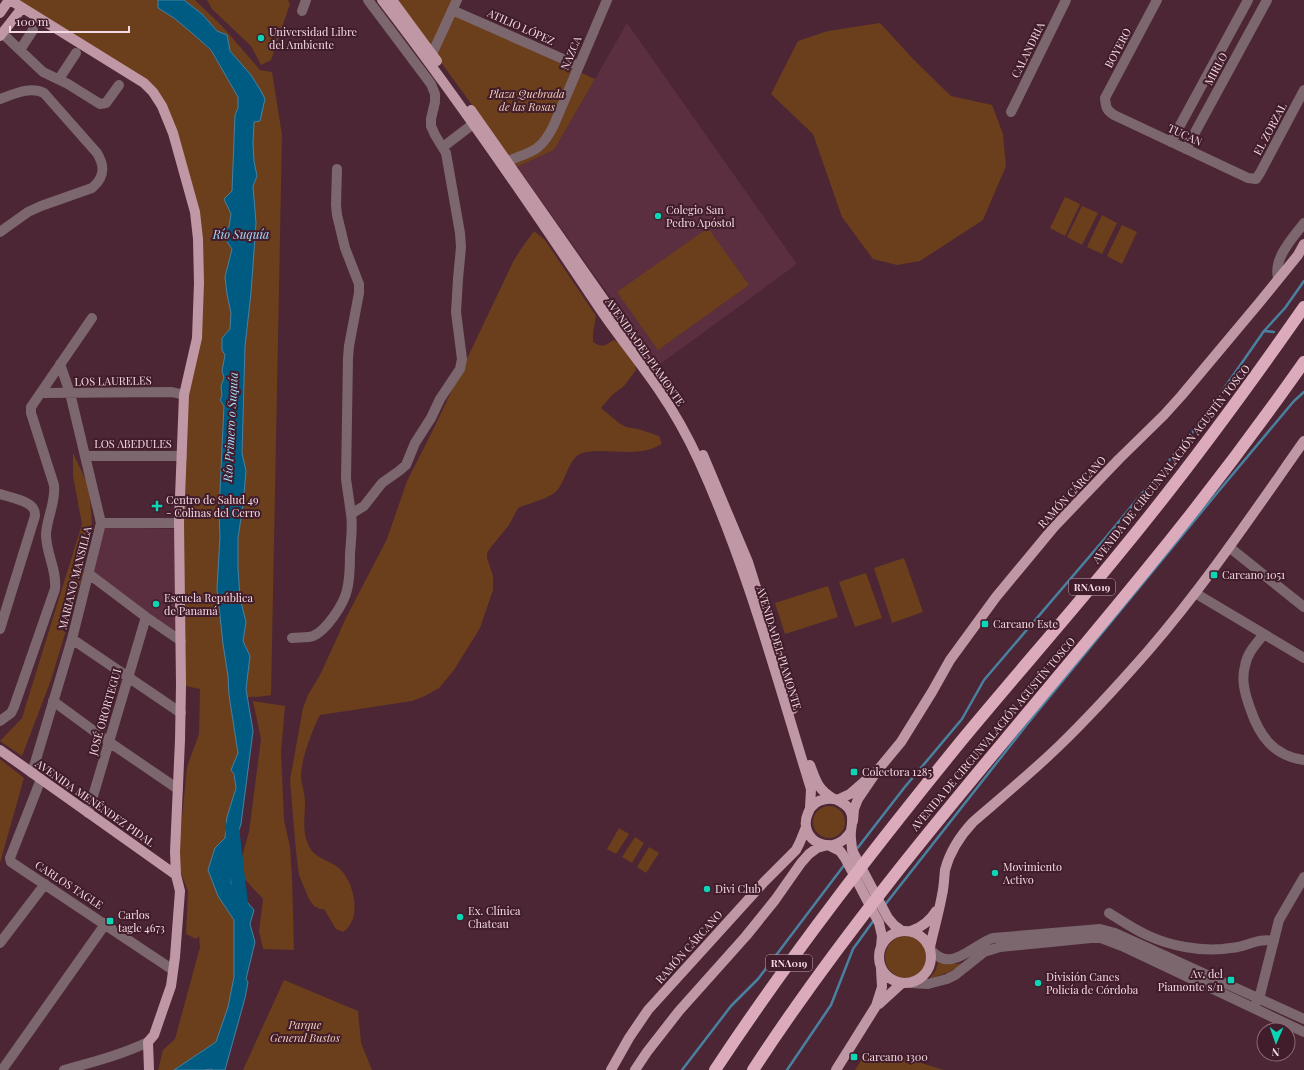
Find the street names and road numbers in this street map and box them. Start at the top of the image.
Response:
street label: ATILIO LÓPEZ [484,5,558,48]
street label: CALANDRIA [1007,19,1048,80]
street label: BOYERO [1101,25,1134,70]
street label: NAZCA [557,33,584,72]
street label: MIRLO [1201,50,1230,88]
street label: EL ZORZAL [1249,99,1290,158]
street label: TUCAN [1166,120,1205,149]
street label: AVENIDA DEL PIAMONTE [602,294,689,409]
street label: AVENIDA DE CIRCUNVALACIÓN AGUSTÍN TOSCO [1088,361,1253,567]
street label: LOS LAURELES [74,372,152,389]
street label: LOS ABEDULES [94,436,172,451]
street label: RAMÓN CÁRCANO [1034,452,1109,531]
street label: MARIANO MANSILLA [54,525,95,631]
road number: RNA019 [1069,579,1115,595]
street label: AVENIDA DEL PIAMONTE [753,583,806,712]
street label: AVENIDA DE CIRCUNVALACIÓN AGUSTÍN TOSCO [906,634,1078,834]
street label: JOSÉ ORORTEGUI [85,666,124,758]
street label: AVENIDA MENÉNDEZ PIDAL [32,755,158,850]
street label: CARLOS TAGLE [32,857,107,912]
street label: RAMÓN CÁRCANO [652,907,725,986]
road number: RNA019 [766,955,812,971]

